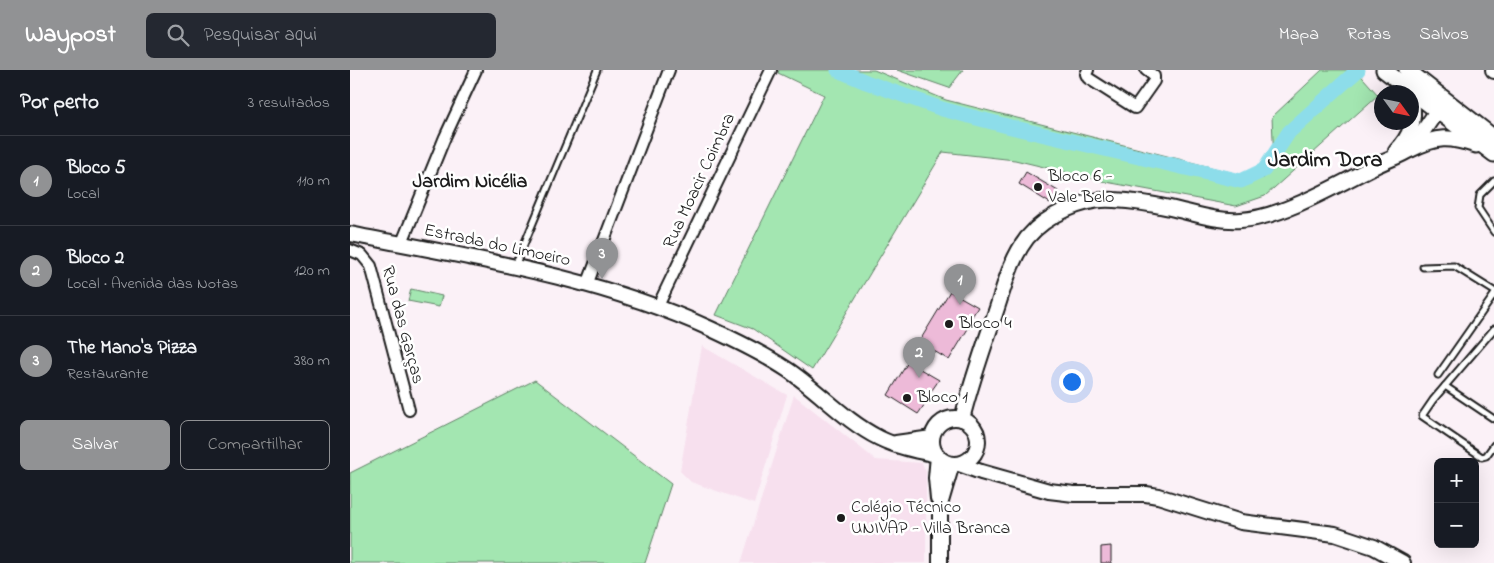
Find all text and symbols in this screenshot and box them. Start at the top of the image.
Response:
search box [146,13,496,58]
text: Waypost [25,18,116,53]
icon: search [164,21,192,49]
text: Pesquisar aqui [204,22,317,49]
text: Mapa [1279,22,1319,48]
text: Rotas [1347,22,1391,48]
text: Salvos [1419,22,1469,48]
north arrow [1374,85,1419,130]
text: Por perto [20,88,99,118]
text: 3 resultados [248,91,330,115]
street label: Rua Moacir Coimbra [657,109,743,253]
district label: Jardim Dora [1268,145,1382,177]
text: Bloco 5 [67,155,126,182]
place label: Bloco 6 - Vale Belo [1047,164,1114,211]
district label: Jardim Nicélia [413,168,528,197]
text: 1 [33,169,39,193]
text: 110 m [296,169,330,193]
marker: Bloco 6 - Vale Belo [1032,181,1044,193]
text: Local [67,182,100,206]
street label: Estrada do Limoeiro [421,218,573,274]
pin: 3 [586,238,618,279]
text: Bloco 2 [67,245,124,272]
text: 2 [32,259,40,283]
text: 120 m [294,259,330,283]
street label: Rua das Garças [374,263,430,387]
pin: 1 [944,264,976,305]
text: Local · Avenida das Notas [67,272,238,296]
place label: Bloco 4 [958,311,1012,337]
marker: Bloco 4 [943,318,955,330]
text: The Mano's Pizza [67,335,197,362]
pin: 2 [903,337,935,378]
text: 3 [33,349,39,373]
text: 380 m [294,349,330,373]
text: Restaurante [67,362,148,386]
your location [1059,369,1085,395]
place label: Bloco 1 [916,385,968,411]
marker: Bloco 1 [901,392,913,404]
button: Salvar [20,420,170,470]
button: Compartilhar [180,420,330,470]
map controls [1434,458,1479,548]
button: + [1434,458,1479,503]
place label: Colégio Técnico UNIVAP - Villa Branca [851,495,1010,542]
button: − [1434,503,1479,548]
marker: Colégio Técnico UNIVAP - Villa Branca [835,512,847,524]

